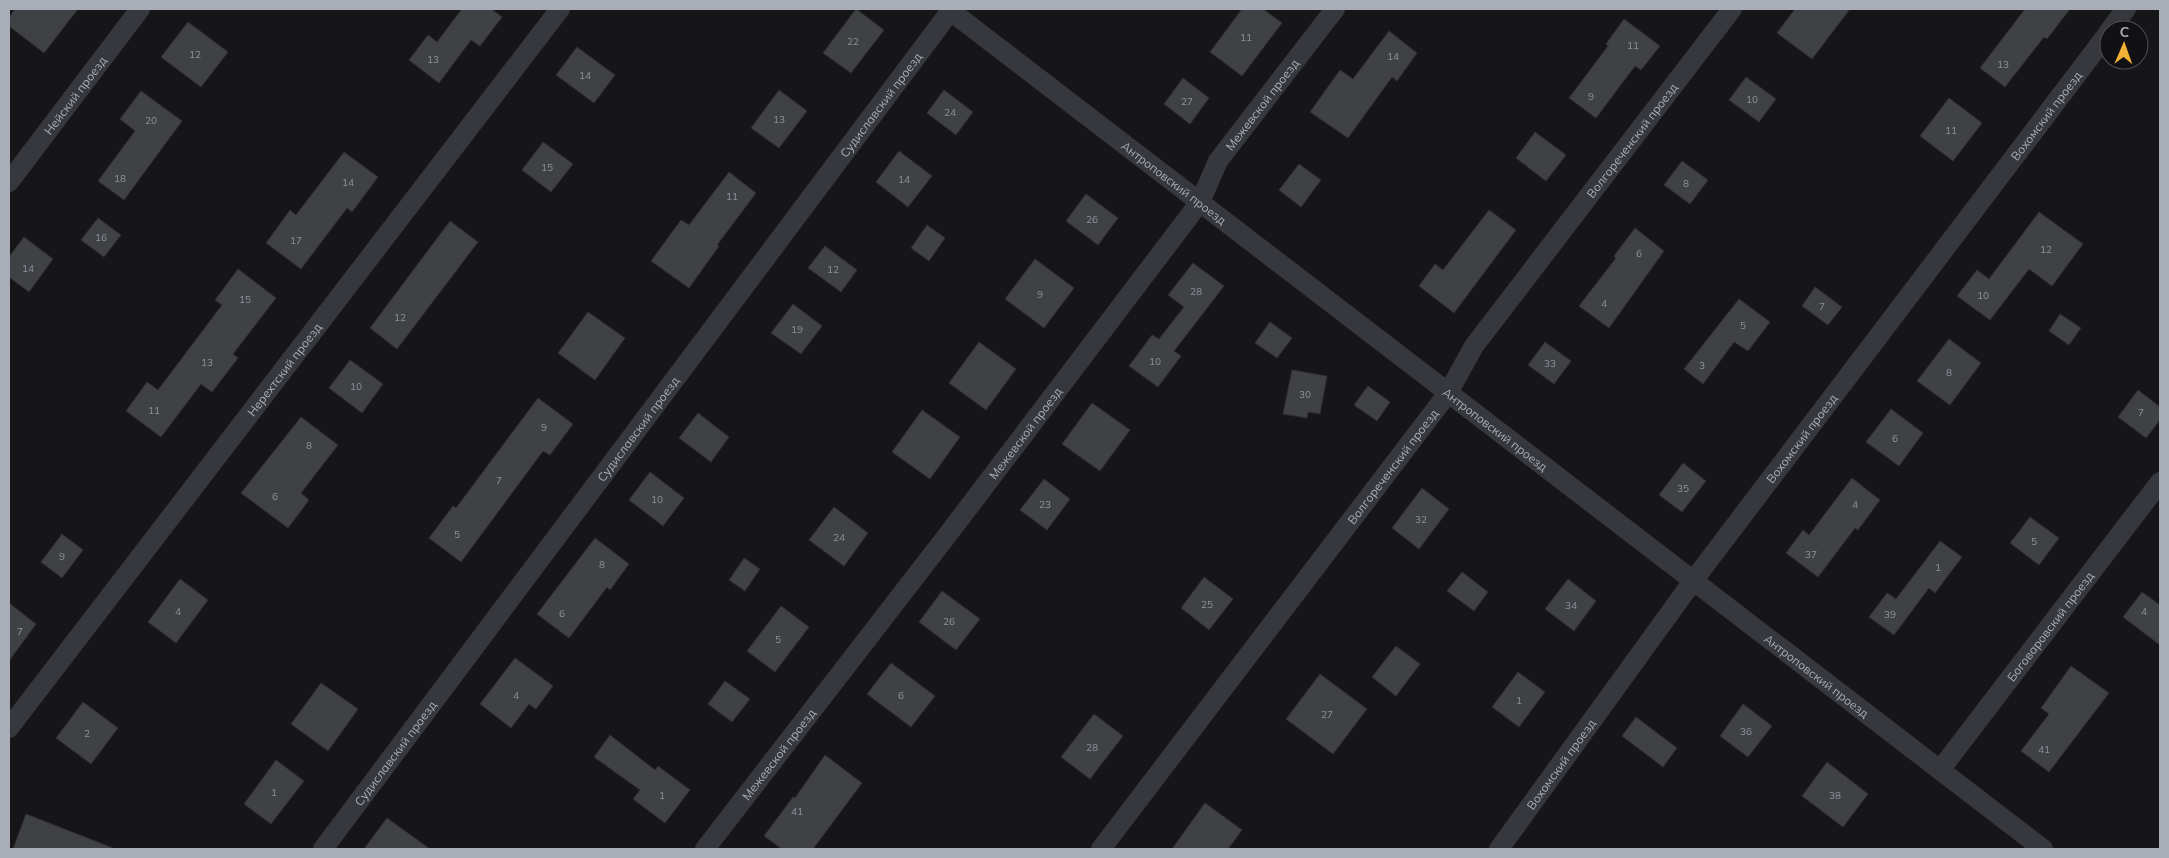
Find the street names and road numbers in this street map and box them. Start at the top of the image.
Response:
street label: Судиславский проезд [836,49,925,160]
street label: Нейский проезд [40,53,109,137]
street label: Межевской проезд [1222,56,1302,153]
street label: Вохомский проезд [2007,68,2084,163]
street label: Волгореченский проезд [1583,80,1680,201]
street label: Антроповский проезд [1119,138,1230,227]
street label: Нерехтский проезд [244,320,324,419]
street label: Судиславский проезд [593,373,682,484]
street label: Межевской проезд [985,384,1065,482]
street label: Антроповский проезд [1440,384,1551,474]
street label: Вохомский проезд [1763,391,1840,486]
street label: Волгореченский проезд [1344,406,1441,527]
street label: Боговаровский проезд [2003,568,2097,684]
street label: Антроповский проезд [1761,631,1872,720]
street label: Судиславский проезд [351,697,439,808]
street label: Межевской проезд [738,705,818,803]
street label: Вохомский проезд [1523,716,1598,812]

